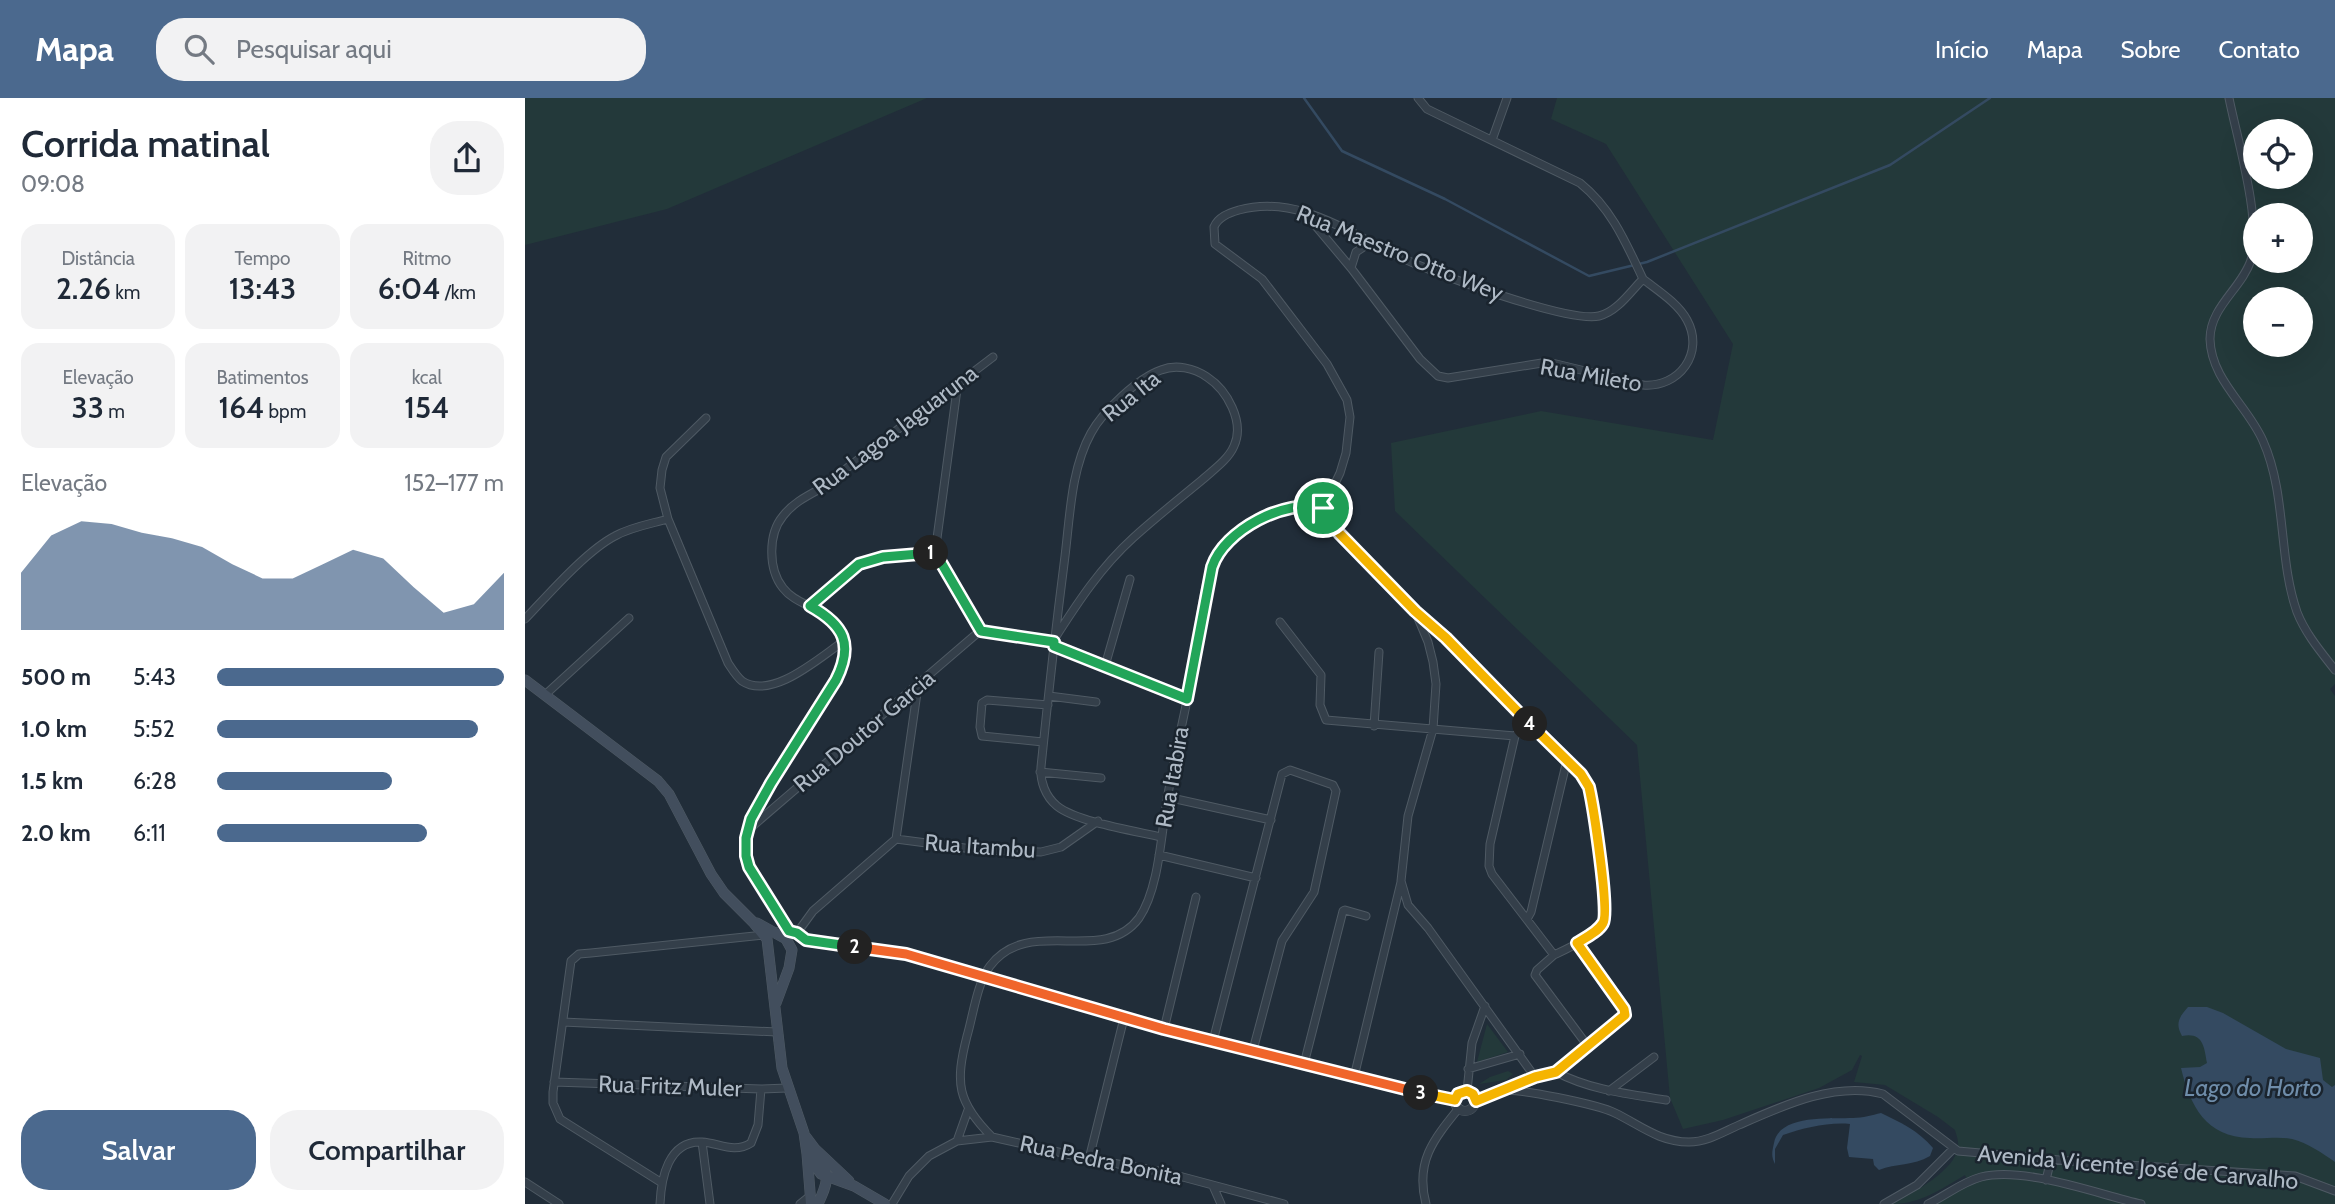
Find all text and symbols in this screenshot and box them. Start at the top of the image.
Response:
search box [156,18,646,81]
text: Mapa [35,29,114,69]
icon: search [180,30,218,68]
text: Pesquisar aqui [236,33,392,65]
text: Início [1935,35,1989,64]
text: Mapa [2027,35,2082,64]
text: Sobre [2120,35,2181,64]
text: Contato [2219,35,2300,64]
map controls [2243,119,2313,357]
button: locate [2243,119,2313,189]
text: Corrida matinal [21,120,270,167]
button: share [430,121,504,195]
text: 09:08 [21,170,85,198]
street label: Rua Maestro Otto Wey [1293,199,1508,307]
button: + [2243,203,2313,273]
text: Distância [61,247,135,270]
text: Tempo [234,247,291,270]
text: Ritmo [402,247,451,270]
text: 2.26 [56,270,111,307]
text: 13:43 [229,270,296,307]
text: 6:04 [378,270,440,307]
text: km [111,281,140,304]
text: /km [440,281,476,304]
button: − [2243,287,2313,357]
street label: Rua Mileto [1538,352,1644,398]
street label: Rua Lagoa Jaguaruna [807,359,983,501]
street label: Rua Ita [1096,364,1166,428]
text: Elevação [63,366,134,389]
text: Batimentos [216,366,309,389]
text: kcal [412,366,442,389]
text: 33 [72,389,104,426]
text: 164 [219,389,264,426]
text: 154 [404,389,449,426]
text: m [104,400,125,423]
text: bpm [264,400,306,423]
text: Elevação [21,469,107,497]
text: 152–177 m [404,469,504,497]
pin [1293,478,1353,538]
icon: arrive [1304,489,1342,527]
pin: 1 [913,536,949,570]
text: 1 [927,541,934,564]
text: 500 m [21,663,91,691]
text: 5:43 [133,663,176,691]
street label: Rua Doutor Garcia [788,664,940,798]
pin: 4 [1513,706,1548,742]
text: 4 [1524,712,1535,735]
text: 1.0 km [21,715,87,743]
text: 5:52 [133,715,175,743]
street label: Rua Itabira [1149,724,1195,830]
text: 1.5 km [21,767,83,795]
text: 6:28 [133,767,177,795]
text: 2.0 km [21,819,91,847]
text: 6:11 [133,819,166,847]
street label: Rua Itambu [924,828,1036,864]
pin: 2 [837,930,873,964]
text: 2 [849,935,860,958]
street label: Rua Fritz Muler [598,1070,743,1103]
water label: Lago do Horto [2184,1073,2322,1102]
pin: 3 [1403,1076,1439,1110]
text: 3 [1415,1081,1426,1104]
button: Salvar [21,1110,256,1190]
button: Compartilhar [270,1110,504,1190]
street label: Rua Pedra Bonita [1017,1129,1185,1191]
street label: Avenida Vicente José de Carvalho [1976,1139,2300,1195]

